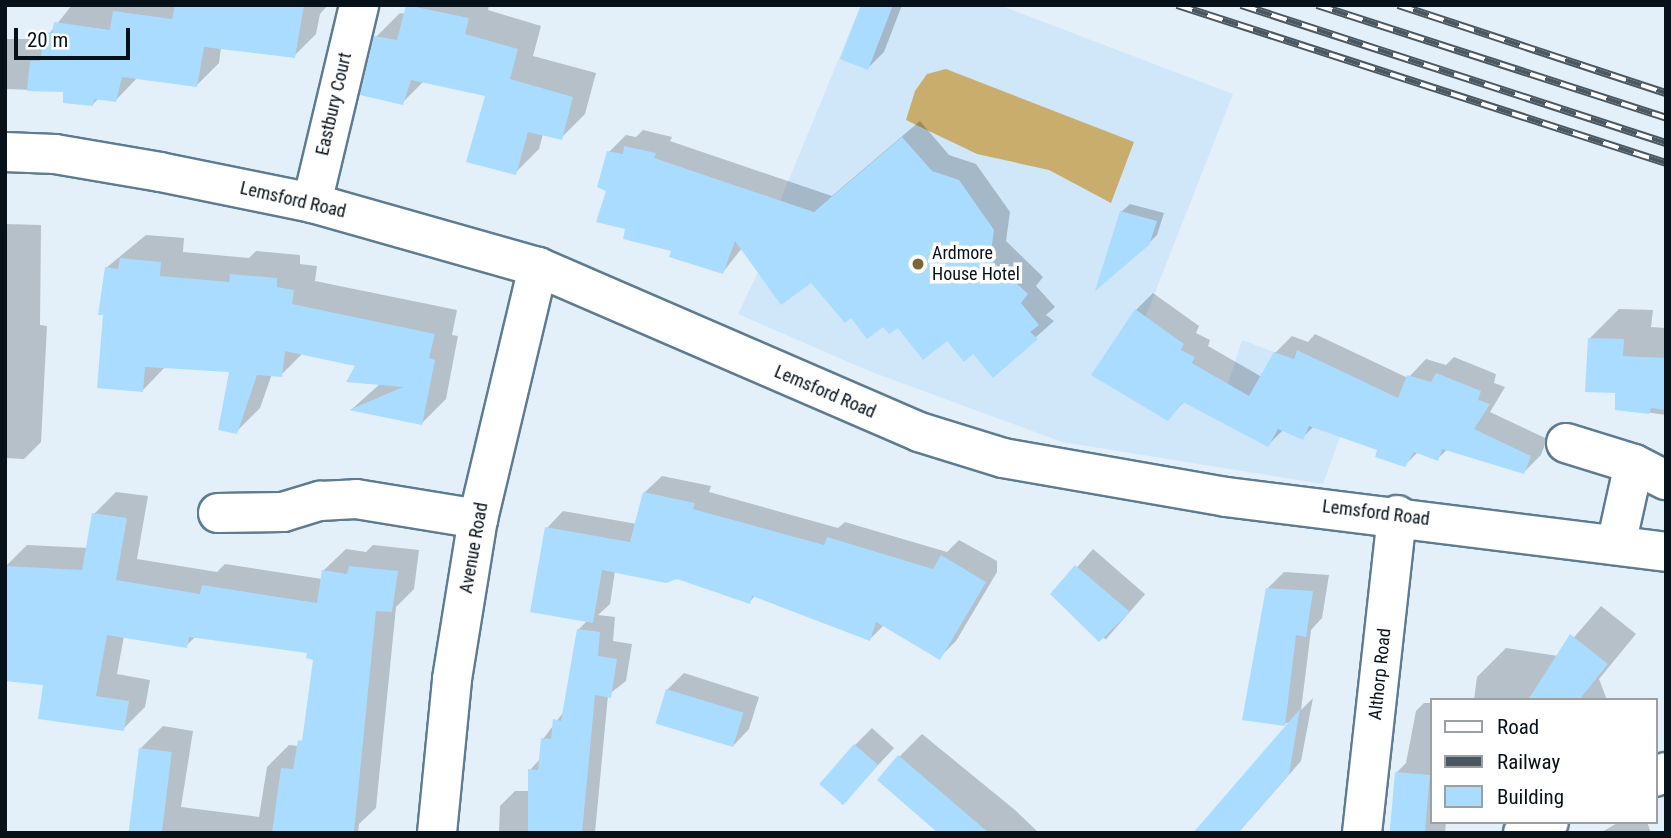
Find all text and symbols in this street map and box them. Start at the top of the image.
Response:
scale bar [18,14,133,58]
text: 20 m [27,28,68,52]
street label: Eastbury Court [312,50,356,158]
street label: Lemsford Road [238,177,348,223]
place label: Ardmore House Hotel [932,243,1020,286]
marker: Ardmore House Hotel [910,256,926,272]
street label: Lemsford Road [771,361,879,423]
street label: Lemsford Road [1321,496,1431,530]
street label: Avenue Road [455,501,493,595]
street label: Althorp Road [1364,627,1396,721]
legend [1430,698,1657,824]
text: Road [1497,715,1539,739]
text: Railway [1497,750,1560,774]
text: Building [1497,785,1564,809]

